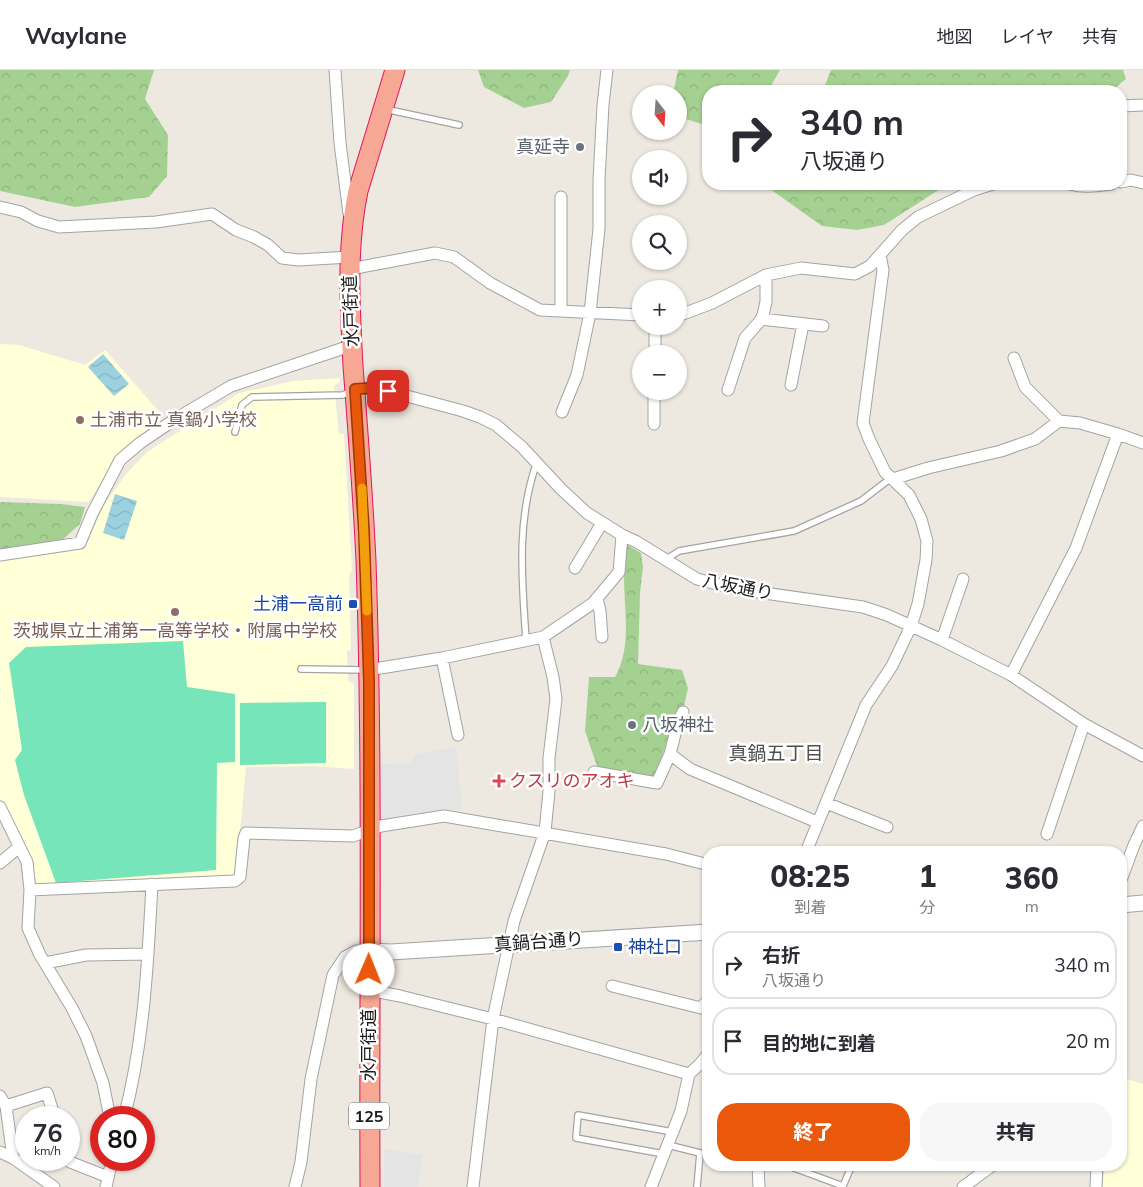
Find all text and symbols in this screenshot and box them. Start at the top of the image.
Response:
text: Waylane [25,20,127,50]
text: 地図 [937,25,973,48]
text: レイヤ [1001,25,1054,48]
text: 共有 [1082,25,1118,48]
north arrow [632,85,688,140]
map controls [632,85,687,400]
text: 340 m [800,100,904,144]
icon: right [717,105,782,170]
place label: 真延寺 [516,135,570,158]
marker: 真延寺 [574,141,586,153]
text: 八坂通り [800,147,888,175]
button: sound [632,150,687,205]
button: search [632,215,687,270]
street label: 水戸街道 [338,275,363,347]
button: + [632,280,687,335]
button: − [632,345,687,400]
pin [367,370,409,412]
icon: arrive [374,377,402,405]
place label: 土浦市立 真鍋小学校 [90,408,257,431]
marker: 土浦市立 真鍋小学校 [74,414,86,426]
street label: 八坂通り [701,568,776,605]
place label: 土浦一高前 [253,592,343,615]
marker: 土浦一高前 [347,598,359,610]
marker: 茨城県立土浦第一高等学校・附属中学校 [169,606,181,618]
place label: 茨城県立土浦第一高等学校・附属中学校 [13,619,337,642]
place label: 八坂神社 [642,713,714,736]
marker: 八坂神社 [626,719,638,731]
district label: 真鍋五丁目 [728,741,824,765]
place label: クスリのアオキ [509,769,634,792]
marker: クスリのアオキ [493,775,505,787]
text: 08:25 [770,857,850,895]
text: 1 [918,857,936,895]
text: 360 [1005,859,1059,897]
text: m [1025,896,1039,916]
text: 到着 [794,897,826,917]
text: 分 [919,897,935,917]
street label: 真鍋台通り [493,927,585,956]
place label: 神社口 [628,935,682,958]
marker: 神社口 [612,941,624,953]
position arrow [342,943,394,995]
text: 右折 [762,943,800,967]
icon: right [719,951,747,979]
text: 340 m [1054,953,1110,977]
text: 八坂通り [762,970,826,990]
street label: 水戸街道 [357,1009,380,1081]
icon: arrive [719,1027,747,1055]
text: 20 m [1066,1029,1110,1053]
text: 目的地に到着 [762,1031,876,1055]
road number: 125 [349,1102,389,1130]
button: 終了 [717,1103,910,1161]
button: 共有 [920,1103,1112,1161]
speed limit sign: 80 [90,1106,155,1171]
text: 76 [32,1117,63,1148]
text: km/h [34,1143,61,1158]

